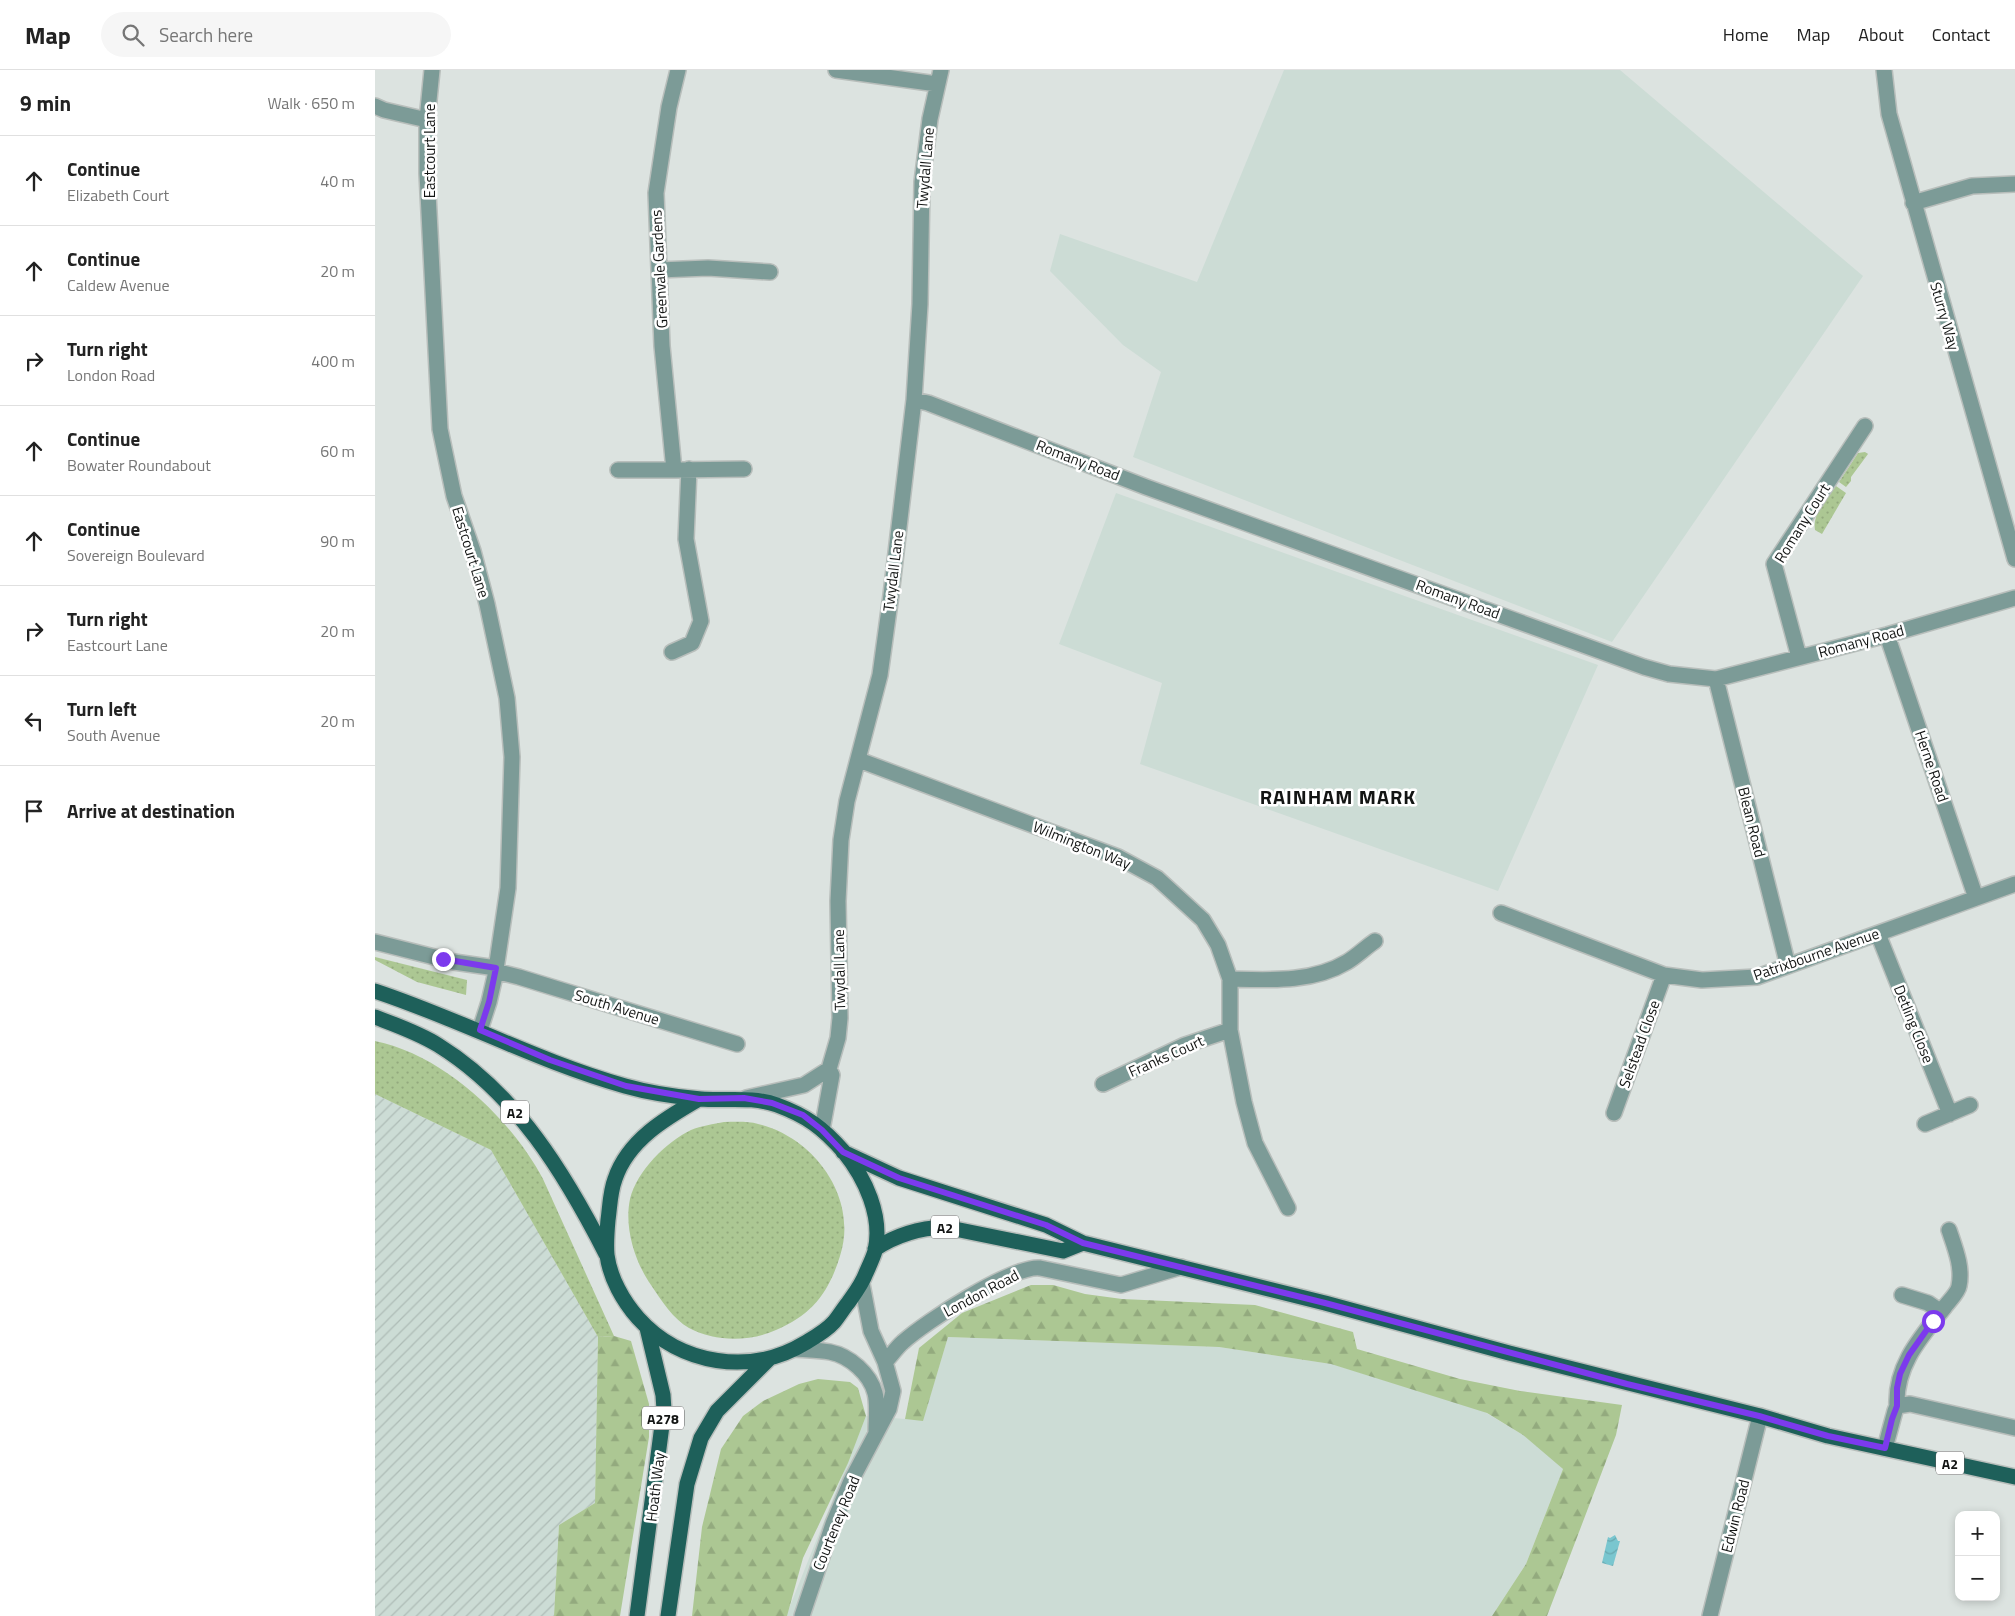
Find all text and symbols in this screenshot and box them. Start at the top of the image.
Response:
search box [101,12,451,57]
text: Map [25,17,71,53]
text: Search here [159,20,253,49]
icon: search [119,21,147,49]
text: Home [1723,21,1769,48]
text: Map [1797,21,1830,48]
text: About [1858,21,1904,48]
text: Contact [1932,21,1990,48]
text: 9 min [20,87,71,119]
text: Walk · 650 m [267,91,355,115]
street label: Eastcourt Lane [418,104,441,198]
street label: Twydall Lane [910,126,940,210]
text: Continue [67,154,140,183]
icon: ahead [20,167,48,195]
text: 40 m [320,169,355,193]
text: Elizabeth Court [67,183,169,207]
street label: Greenvale Gardens [644,209,674,329]
text: Continue [67,244,140,273]
icon: ahead [20,257,48,285]
text: 20 m [320,259,355,283]
text: Caldew Avenue [67,273,170,297]
street label: Sturry Way [1924,279,1966,353]
text: Turn right [67,334,148,363]
icon: right [20,347,48,375]
text: 400 m [311,349,355,373]
text: London Road [67,363,155,387]
text: Continue [67,424,140,453]
street label: Romany Road [1033,433,1123,487]
icon: ahead [20,437,48,465]
text: 60 m [320,439,355,463]
text: Bowater Roundabout [67,453,211,477]
street label: Romany Court [1768,478,1836,567]
street label: Eastcourt Lane [446,503,496,601]
text: Continue [67,514,140,543]
icon: ahead [20,527,48,555]
text: 90 m [320,529,355,553]
street label: Twydall Lane [877,529,909,613]
text: Sovereign Boulevard [67,543,205,567]
street label: Romany Road [1413,573,1503,625]
text: Turn right [67,604,148,633]
icon: right [20,617,48,645]
street label: Romany Road [1815,618,1907,664]
text: 20 m [320,619,355,643]
text: Eastcourt Lane [67,633,168,657]
text: Turn left [67,694,137,723]
icon: left [20,707,48,735]
text: 20 m [320,709,355,733]
text: South Avenue [67,723,160,747]
street label: Herne Road [1909,727,1955,805]
district label: RAINHAM MARK [1260,781,1416,812]
street label: Blean Road [1732,784,1772,860]
text: Arrive at destination [67,796,235,825]
icon: arrive [20,797,48,825]
street label: Wilmington Way [1030,815,1134,875]
street label: Patrixbourne Avenue [1750,922,1882,986]
street label: Twydall Lane [827,929,851,1011]
route end [432,948,455,971]
street label: Detling Close [1888,981,1940,1067]
street label: South Avenue [572,983,662,1031]
street label: Selstead Close [1612,997,1666,1091]
street label: Franks Court [1125,1029,1208,1083]
road number: A2 [501,1100,529,1124]
road number: A2 [931,1216,959,1238]
street label: London Road [939,1263,1023,1323]
route start [1922,1310,1945,1333]
road number: A278 [642,1406,684,1430]
street label: Hoath Way [639,1451,671,1523]
road number: A2 [1936,1452,1964,1475]
street label: Courteney Road [807,1472,865,1574]
street label: Edwin Road [1715,1477,1755,1555]
map controls [1955,1511,2000,1601]
button: + [1955,1511,2000,1556]
button: − [1955,1556,2000,1601]

